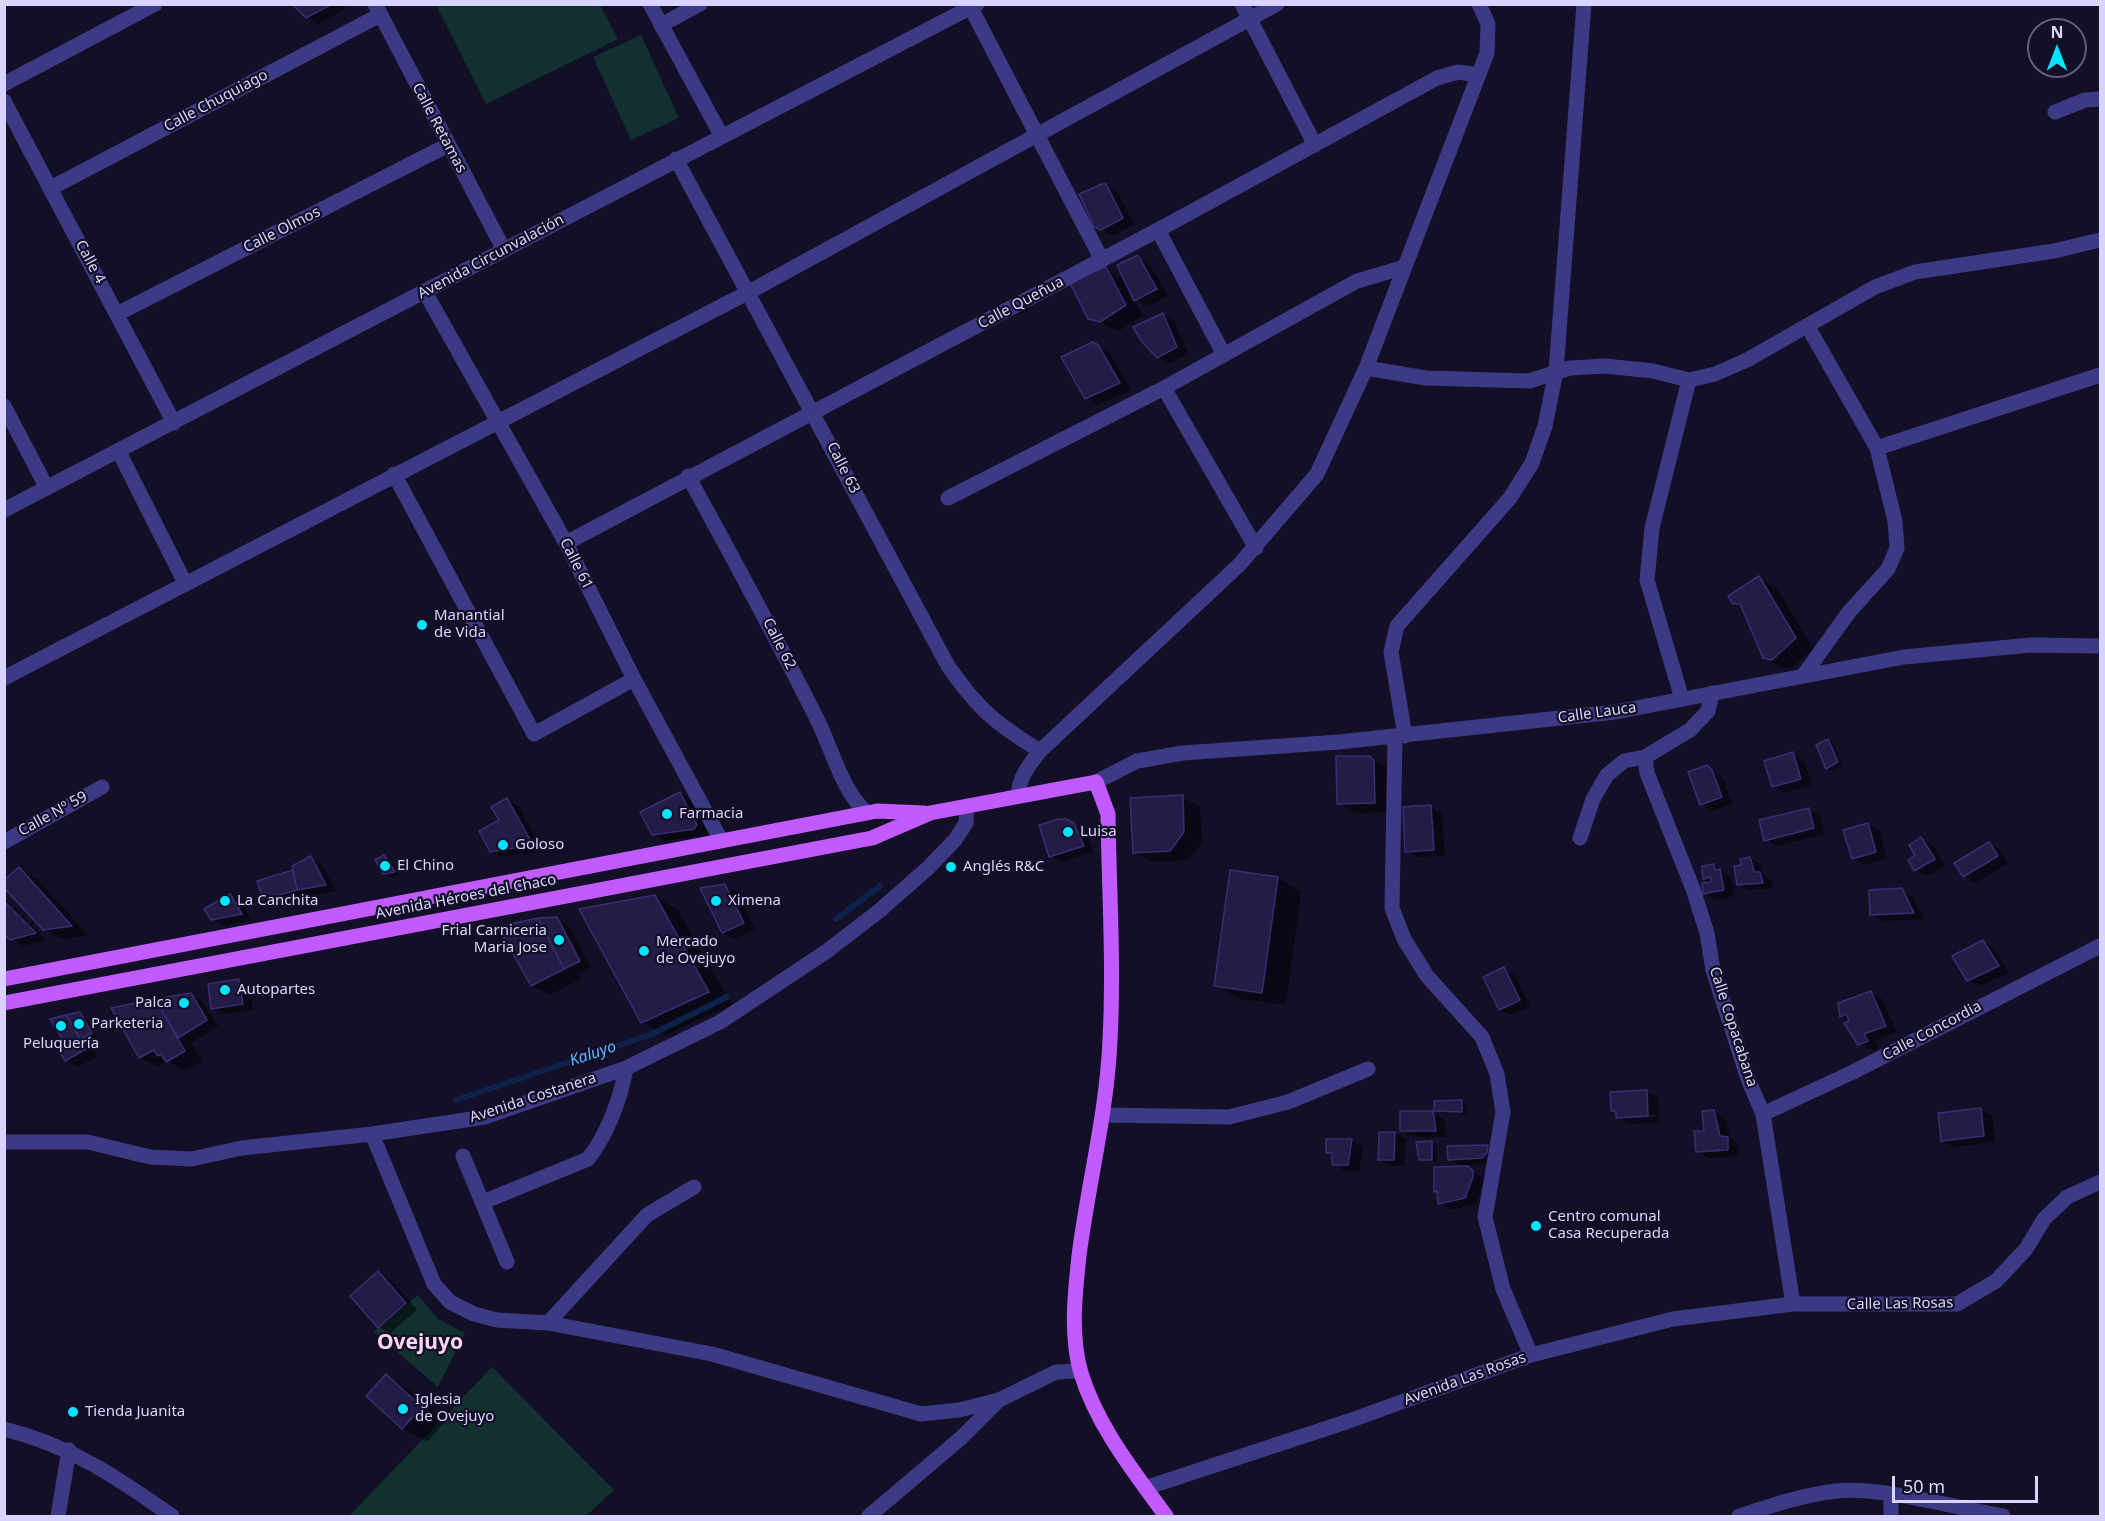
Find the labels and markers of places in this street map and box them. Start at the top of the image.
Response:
place label: Manantial de Vida [434,607,505,642]
marker: Manantial de Vida [415,618,429,632]
place label: Farmacia [679,805,743,823]
marker: Farmacia [660,807,674,821]
place label: Luisa [1080,823,1117,841]
marker: Luisa [1061,825,1075,839]
place label: Goloso [515,836,564,854]
marker: Goloso [496,838,510,852]
place label: El Chino [397,857,454,875]
place label: Anglés R&C [963,858,1044,876]
marker: El Chino [378,859,392,873]
marker: Anglés R&C [944,860,958,874]
place label: La Canchita [237,892,319,910]
place label: Ximena [728,892,781,910]
marker: La Canchita [218,894,232,908]
marker: Ximena [709,894,723,908]
place label: Frial Carniceria Maria Jose [442,922,547,957]
marker: Frial Carniceria Maria Jose [552,933,566,947]
place label: Mercado de Ovejuyo [656,933,735,968]
marker: Mercado de Ovejuyo [637,944,651,958]
place label: Autopartes [237,981,315,999]
marker: Autopartes [218,983,232,997]
place label: Palca [135,994,172,1012]
marker: Palca [177,996,191,1010]
place label: Parketeria [91,1015,164,1033]
marker: Parketeria [72,1017,86,1031]
marker: Peluquería [54,1019,68,1033]
place label: Peluquería [23,1035,99,1053]
place label: Centro comunal Casa Recuperada [1548,1208,1669,1243]
marker: Centro comunal Casa Recuperada [1529,1219,1543,1233]
place label: Iglesia de Ovejuyo [415,1391,494,1426]
marker: Iglesia de Ovejuyo [396,1402,410,1416]
place label: Tienda Juanita [85,1403,185,1421]
marker: Tienda Juanita [66,1405,80,1419]

